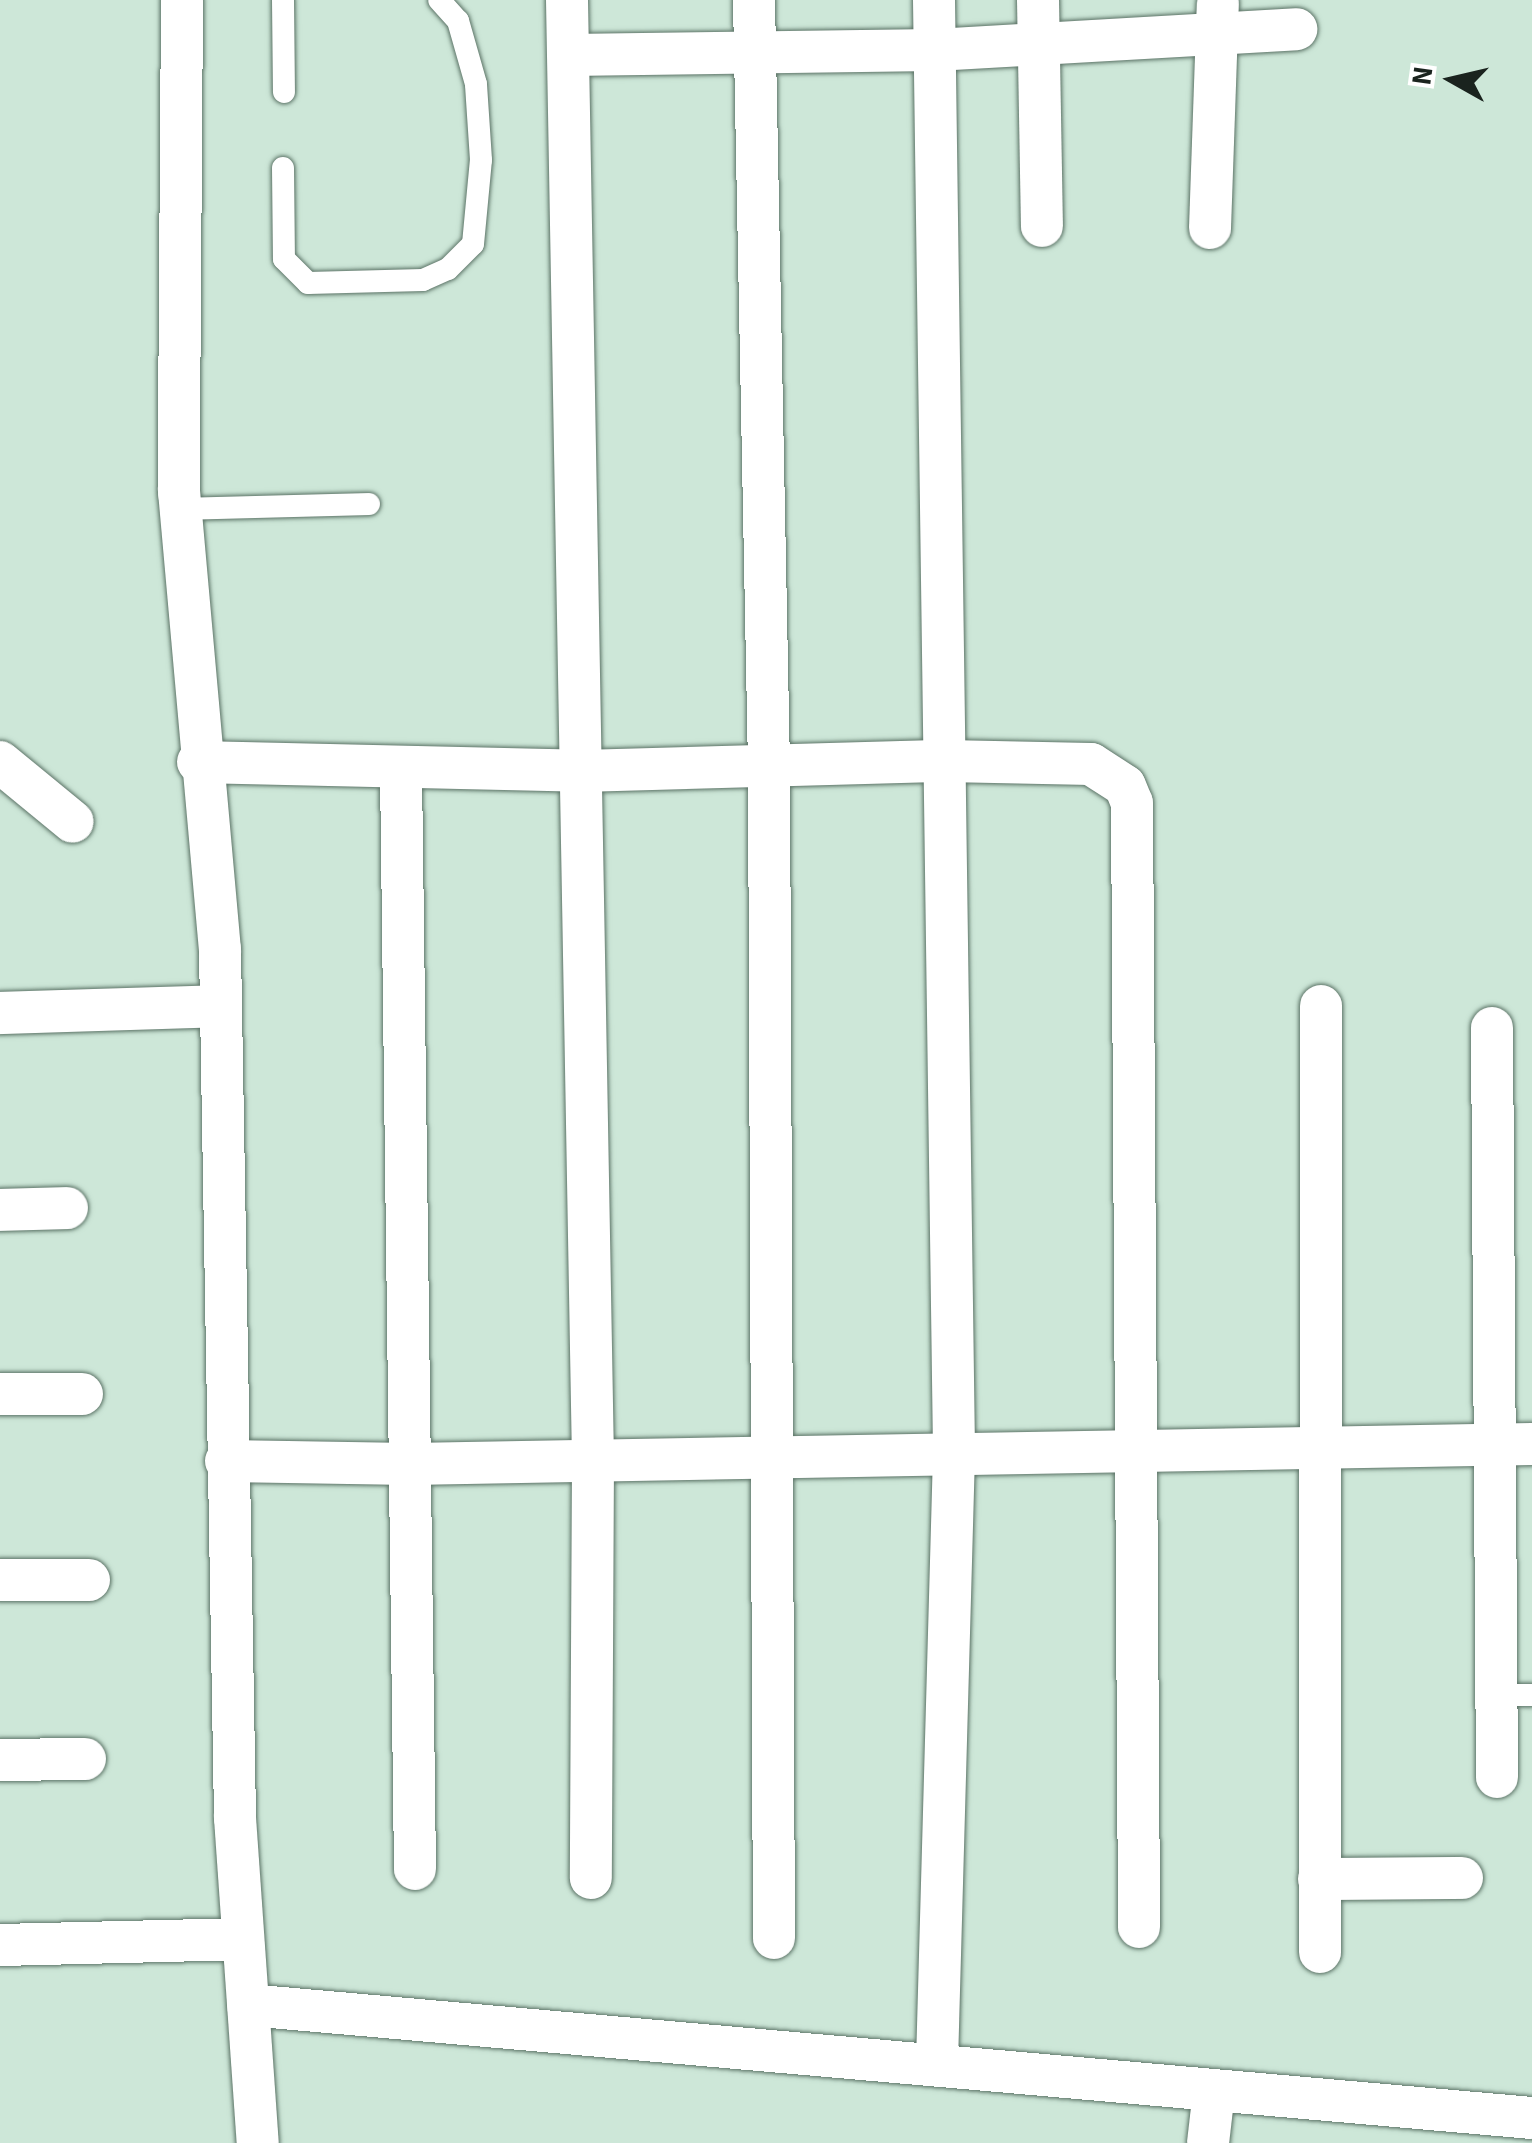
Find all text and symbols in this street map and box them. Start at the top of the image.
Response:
north arrow [1402,30,1502,130]
text: N [1401,64,1443,88]

